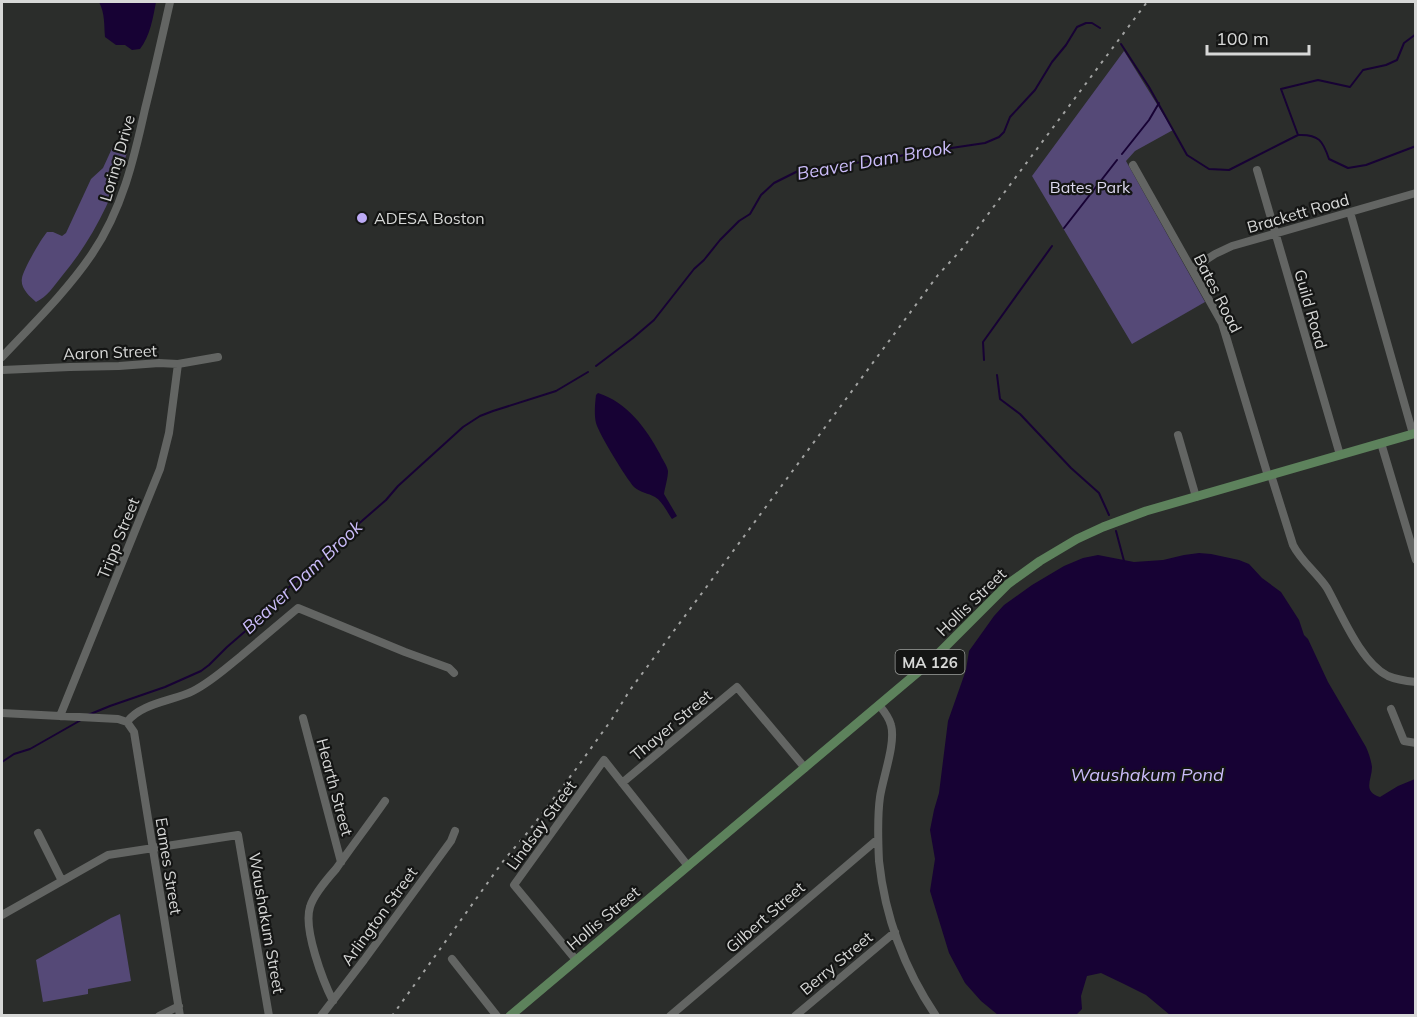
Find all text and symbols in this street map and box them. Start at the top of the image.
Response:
scale bar [1207,18,1309,56]
text: 100 m [1216,27,1269,50]
street label: Loring Drive [95,112,139,204]
water label: Beaver Dam Brook [795,135,954,185]
park label: Bates Park [1050,177,1131,197]
street label: Brackett Road [1245,189,1351,237]
place label: ADESA Boston [374,208,485,228]
marker: ADESA Boston [355,211,369,225]
street label: Bates Road [1190,250,1246,336]
street label: Guild Road [1290,267,1332,351]
street label: Aaron Street [63,340,158,364]
street label: Tripp Street [93,494,143,581]
water label: Beaver Dam Brook [237,515,368,639]
street label: Hollis Street [932,564,1010,640]
road number: MA 126 [896,650,964,674]
street label: Thayer Street [626,685,716,765]
street label: Hearth Street [312,736,358,838]
water label: Waushakum Pond [1070,763,1224,786]
street label: Lindsay Street [502,776,580,874]
street label: Eames Street [151,816,187,916]
street label: Waushakum Street [245,851,289,995]
street label: Arlington Street [337,863,422,969]
street label: Gilbert Street [722,877,809,957]
street label: Hollis Street [562,881,644,954]
street label: Berry Street [796,927,877,999]

